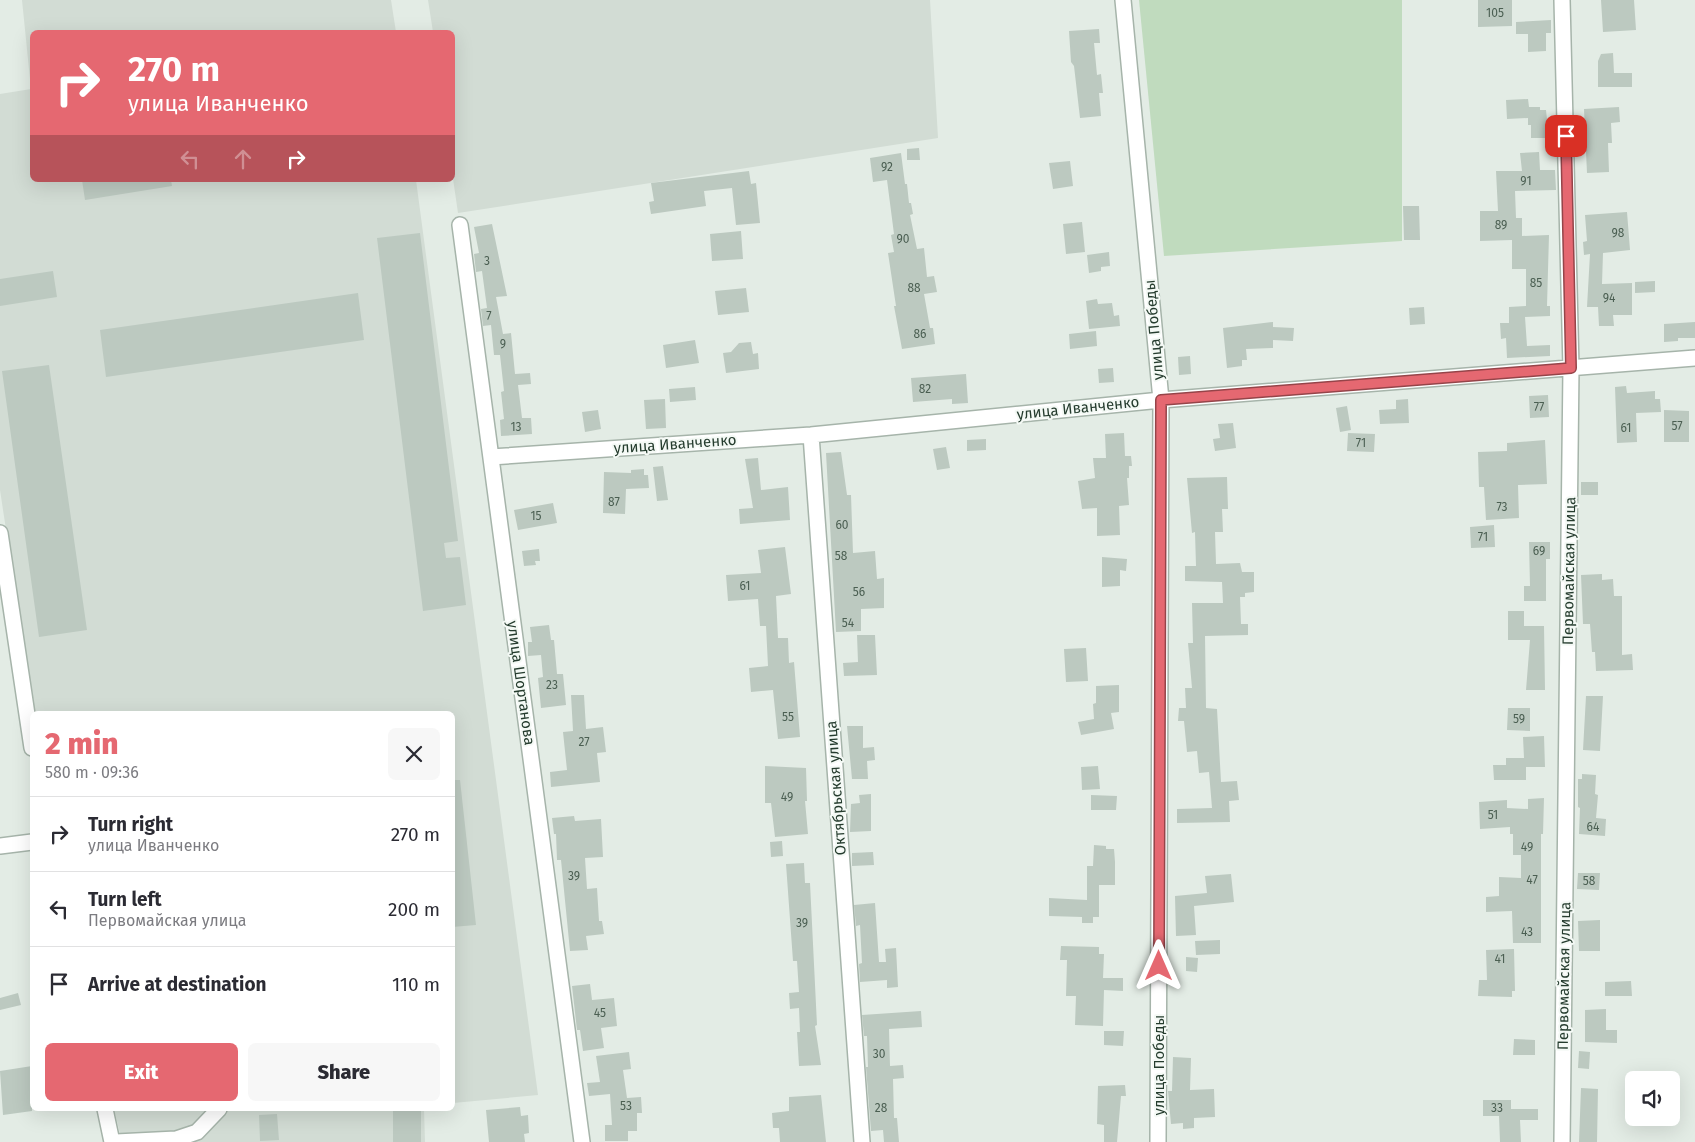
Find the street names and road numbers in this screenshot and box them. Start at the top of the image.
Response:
street label: улица Победы [1141,279,1167,381]
street label: улица Иванченко [1016,393,1140,423]
street label: улица Иванченко [613,431,737,457]
street label: Первомайская улица [1559,497,1579,645]
street label: улица Шортанова [503,620,539,746]
street label: Октябрьская улица [822,720,850,856]
street label: Первомайская улица [1554,902,1574,1050]
street label: улица Победы [1150,1015,1168,1115]

